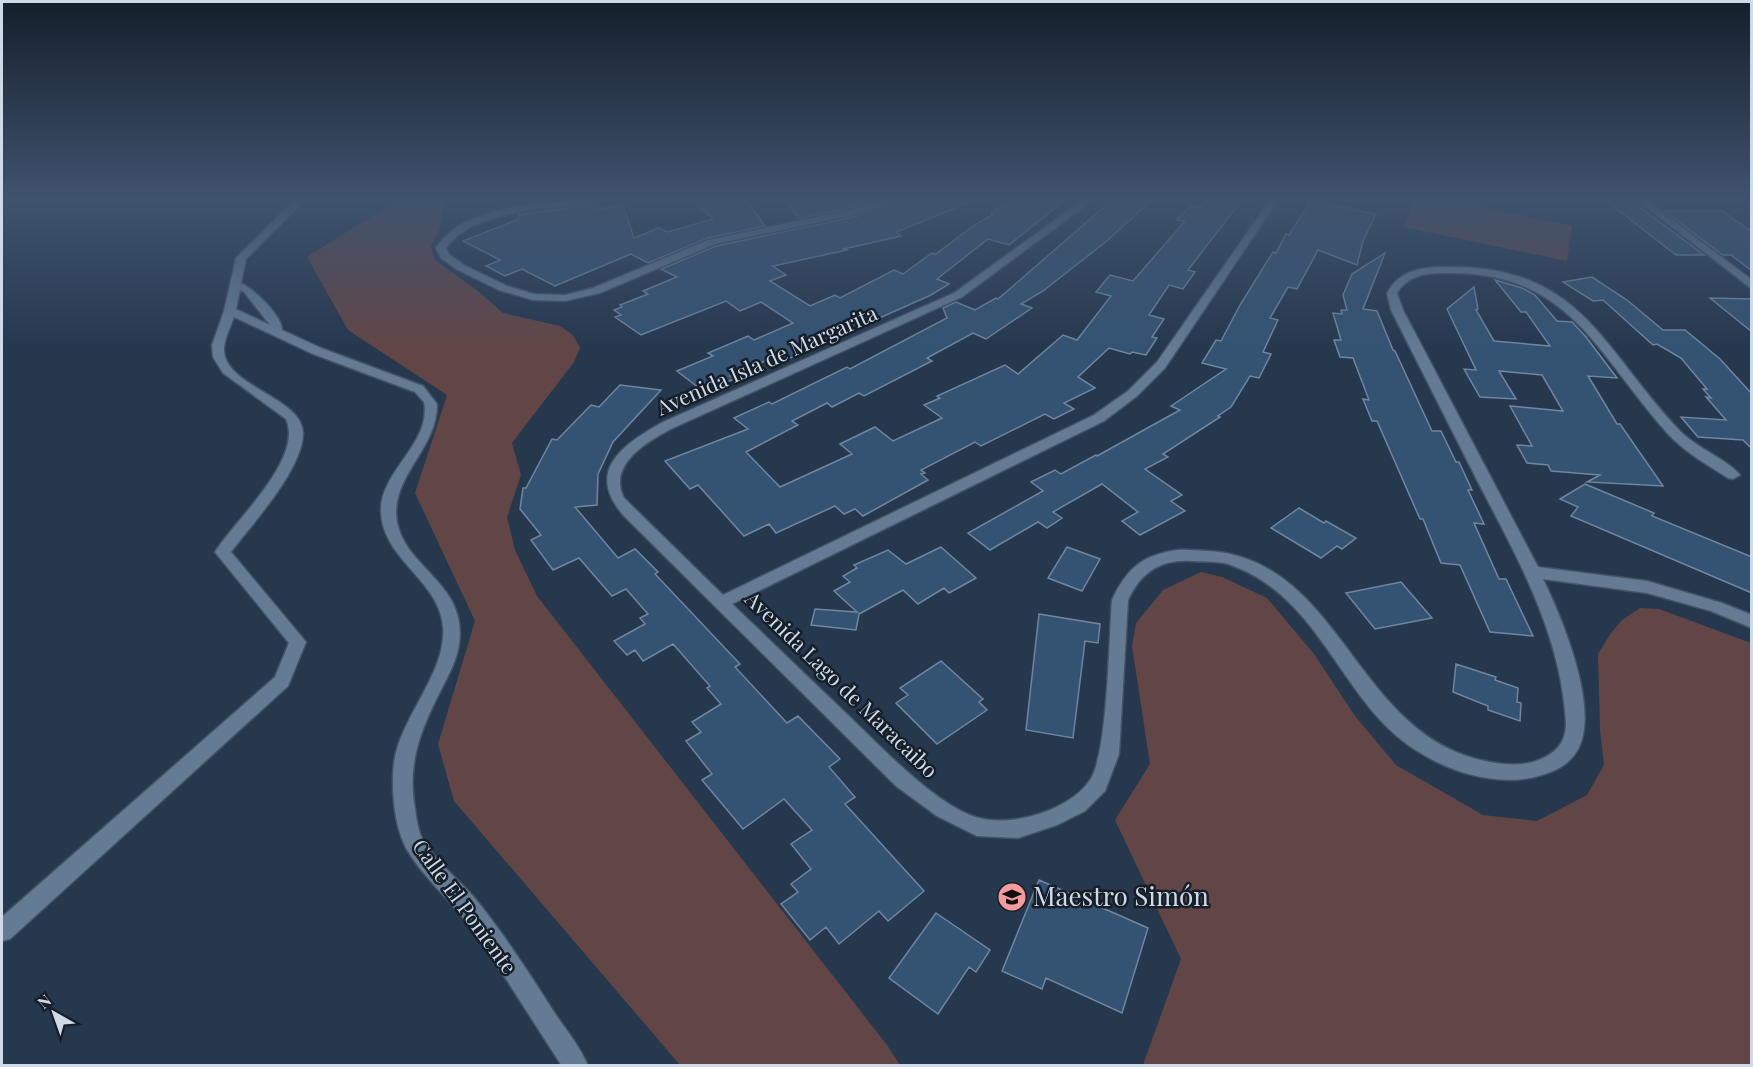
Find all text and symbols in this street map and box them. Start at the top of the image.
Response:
street label: Avenida Isla de Margarita [650,298,881,421]
street label: Avenida Lago de Maracaibo [739,583,945,783]
street label: Calle El Poniente [407,833,524,979]
place label: Maestro Simón [1033,878,1209,913]
school or university icon: Maestro Simón [996,881,1028,913]
north arrow [24,983,84,1043]
text: N [33,989,56,1013]

